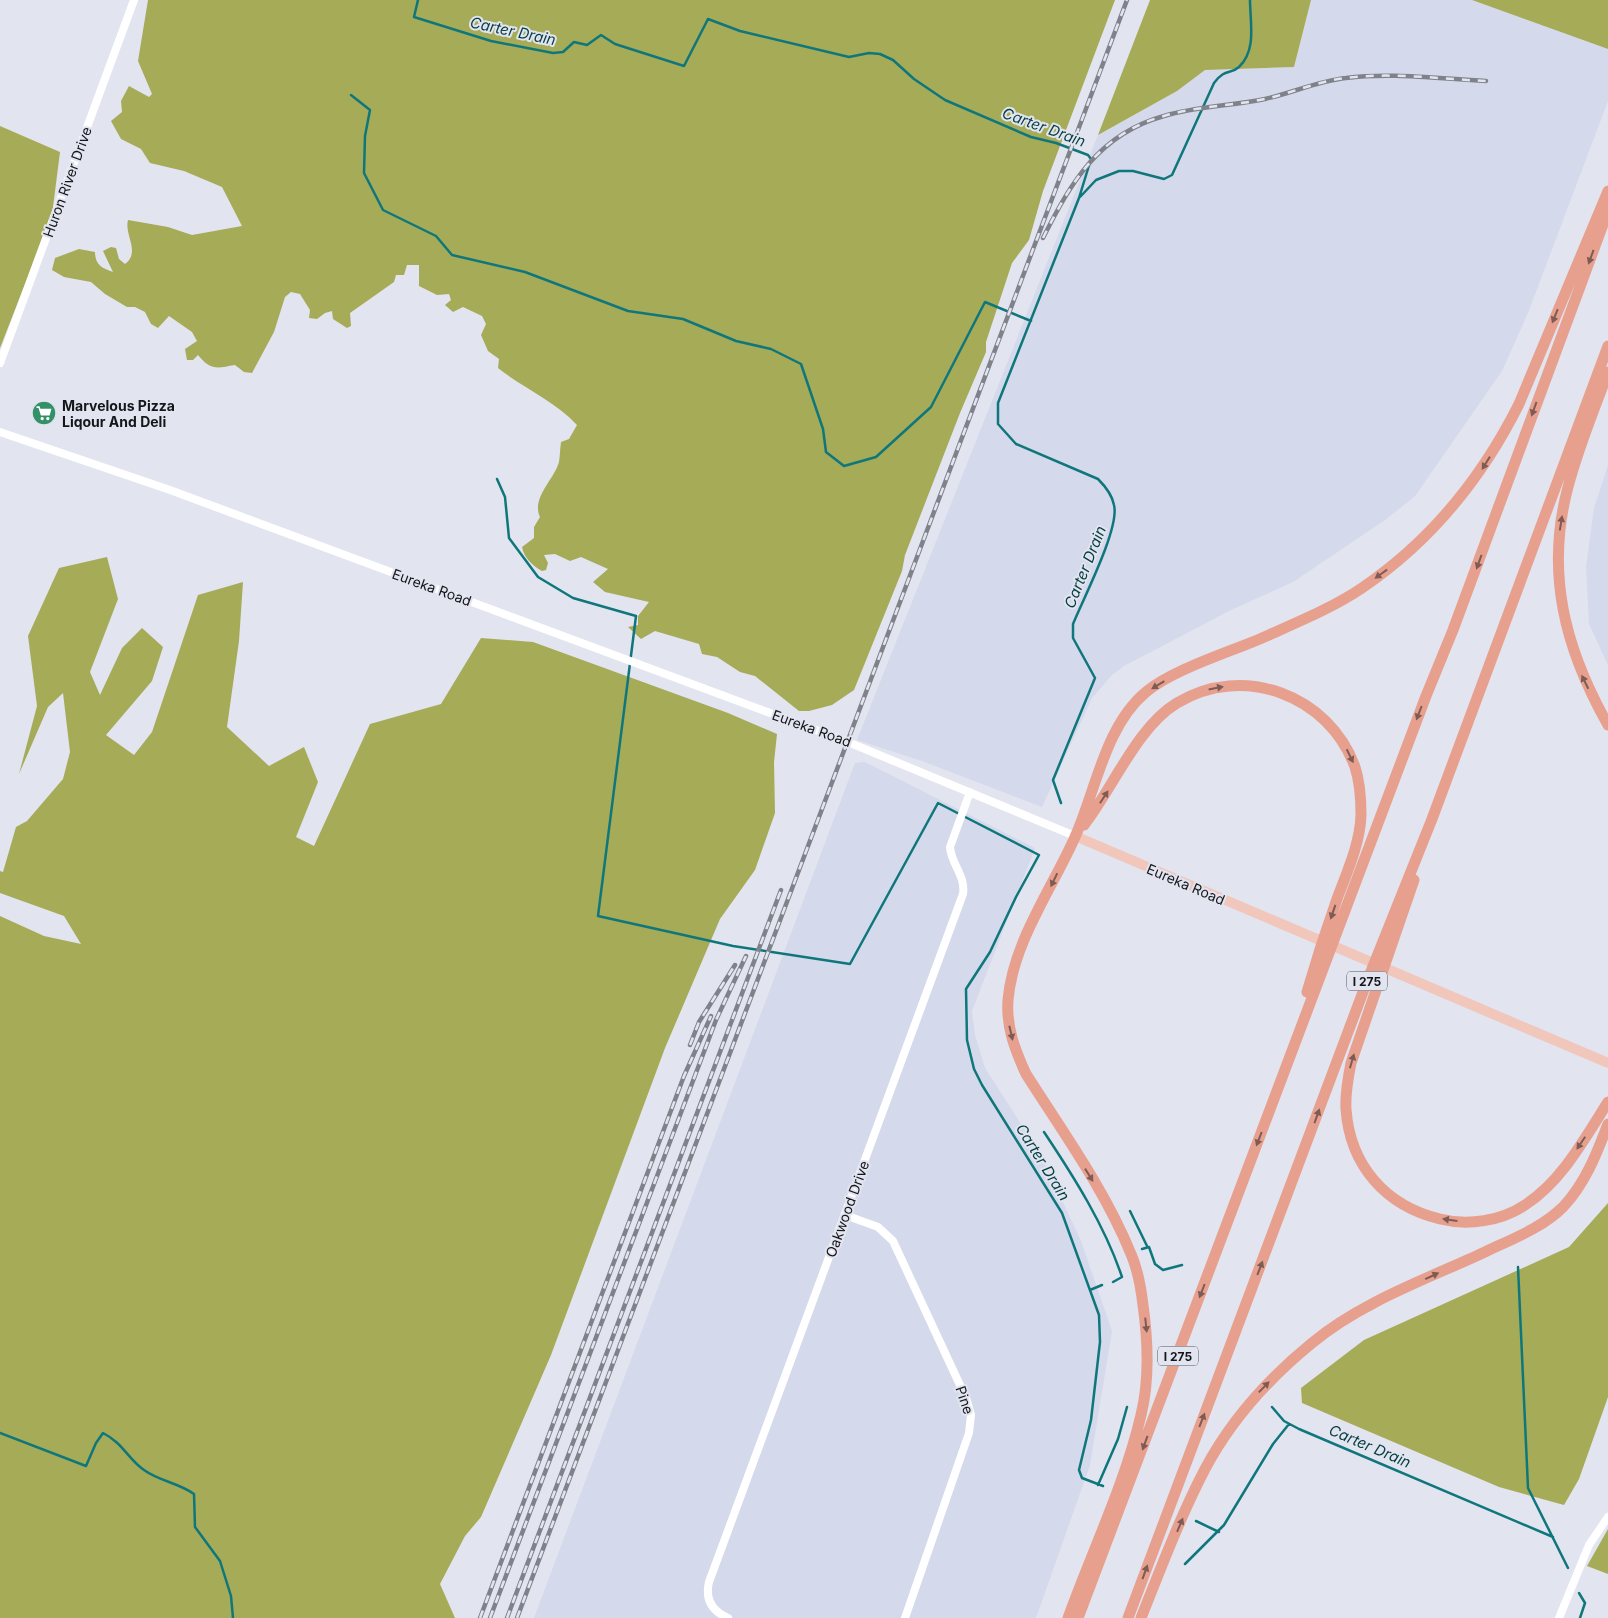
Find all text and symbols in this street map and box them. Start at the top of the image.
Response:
water label: Carter Drain [468,13,558,49]
water label: Carter Drain [1000,103,1088,151]
street label: Huron River Drive [39,124,95,240]
one-way arrow [1587,250,1595,265]
one-way arrow [1551,309,1559,324]
place label: Marvelous Pizza Liqour And Deli [62,397,175,430]
supermarket icon: Marvelous Pizza Liqour And Deli [31,400,57,426]
one-way arrow [1530,402,1538,417]
one-way arrow [1481,456,1491,469]
one-way arrow [1558,515,1566,531]
water label: Carter Drain [1060,523,1110,611]
one-way arrow [1475,554,1482,569]
street label: Eureka Road [390,565,474,609]
one-way arrow [1374,569,1388,579]
one-way arrow [1581,675,1589,689]
one-way arrow [1151,680,1164,689]
one-way arrow [1208,684,1224,692]
street label: Eureka Road [770,706,854,750]
one-way arrow [1415,706,1423,721]
one-way arrow [1346,749,1354,763]
one-way arrow [1099,790,1109,804]
street label: Eureka Road [1144,860,1228,908]
one-way arrow [1050,873,1058,887]
one-way arrow [1329,905,1337,920]
road number: I 275 [1347,971,1387,990]
one-way arrow [1007,1026,1015,1041]
one-way arrow [1348,1053,1356,1069]
one-way arrow [1313,1108,1321,1123]
water label: Carter Drain [1012,1120,1074,1204]
one-way arrow [1255,1131,1262,1146]
one-way arrow [1576,1136,1586,1150]
street label: Oakwood Drive [822,1158,872,1260]
one-way arrow [1085,1168,1094,1181]
one-way arrow [1442,1216,1458,1224]
one-way arrow [1256,1260,1264,1275]
one-way arrow [1425,1272,1439,1280]
one-way arrow [1198,1284,1206,1299]
one-way arrow [1142,1317,1150,1333]
road number: I 275 [1158,1346,1198,1365]
one-way arrow [1258,1381,1270,1393]
street label: Pine [952,1384,978,1416]
one-way arrow [1199,1413,1207,1427]
water label: Carter Drain [1326,1420,1414,1472]
one-way arrow [1141,1436,1149,1451]
one-way arrow [1176,1518,1184,1532]
one-way arrow [1141,1564,1149,1579]

